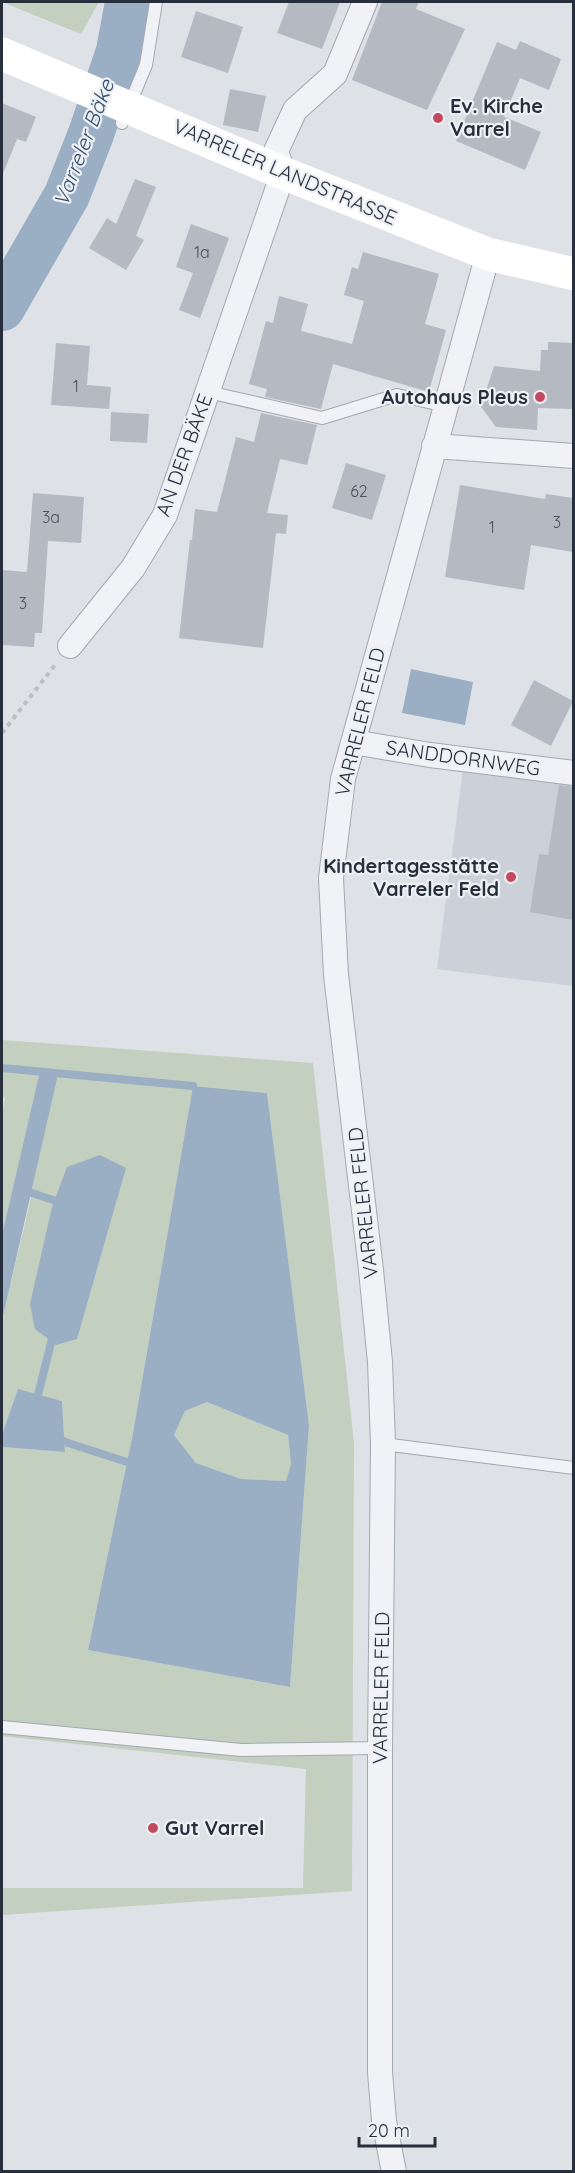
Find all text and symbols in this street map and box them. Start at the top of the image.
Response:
water label: Varreler Bäke [47,75,119,210]
place label: Ev. Kirche Varrel [450,93,543,141]
marker: Ev. Kirche Varrel [431,111,445,125]
street label: VARRELER LANDSTRASSE [170,113,401,230]
house number: 1a [194,242,210,262]
house number: 1 [73,376,79,396]
place label: Autohaus Pleus [382,384,528,409]
street label: AN DER BÄKE [150,390,217,519]
marker: Autohaus Pleus [533,390,547,404]
house number: 62 [350,481,368,501]
house number: 3a [42,507,60,527]
house number: 3 [553,512,561,532]
house number: 1 [489,517,495,537]
house number: 3 [19,593,27,613]
street label: VARRELER FELD [329,645,390,799]
street label: SANDDORNWEG [384,734,542,781]
place label: Kindertagesstätte Varreler Feld [323,853,499,901]
marker: Kindertagesstätte Varreler Feld [504,870,518,884]
street label: VARRELER FELD [342,1126,383,1280]
street label: VARRELER FELD [367,1612,394,1764]
place label: Gut Varrel [165,1815,264,1840]
marker: Gut Varrel [146,1821,160,1835]
scale bar [359,2110,436,2148]
text: 20 m [368,2119,410,2142]

